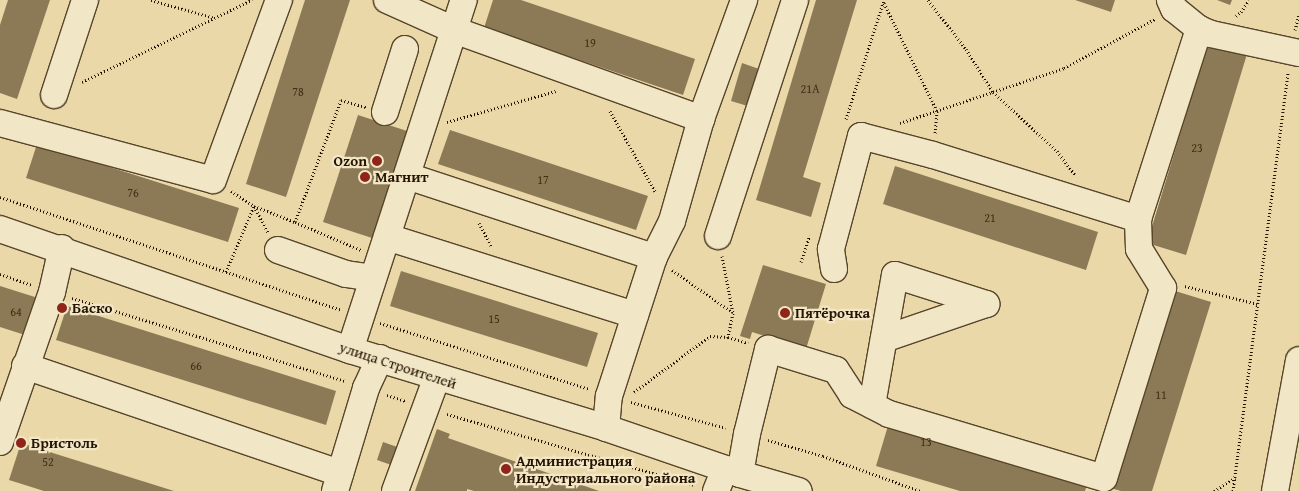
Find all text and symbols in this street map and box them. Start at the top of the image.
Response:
house number: 19 [584,36,596,50]
house number: 21А [801,82,819,96]
house number: 78 [292,85,304,99]
house number: 23 [1191,141,1203,155]
place label: Ozon [334,152,367,170]
marker: Ozon [371,155,383,167]
place label: Магнит [375,168,429,186]
marker: Магнит [359,171,371,183]
house number: 17 [537,173,549,187]
house number: 76 [127,186,139,200]
house number: 21 [984,211,996,225]
place label: Баско [72,299,112,317]
marker: Баско [56,302,68,314]
place label: Пятёрочка [795,304,870,322]
house number: 64 [10,305,22,319]
marker: Пятёрочка [779,307,791,319]
house number: 15 [488,312,500,326]
street label: улица Строителей [337,338,459,392]
house number: 66 [190,359,202,373]
house number: 11 [1155,388,1167,402]
place label: Бристоль [31,434,98,452]
house number: 13 [920,435,932,449]
marker: Бристоль [15,437,27,449]
place label: Администрация Индустриального района [516,451,696,486]
house number: 52 [42,455,54,469]
marker: Администрация Индустриального района [500,463,512,475]

